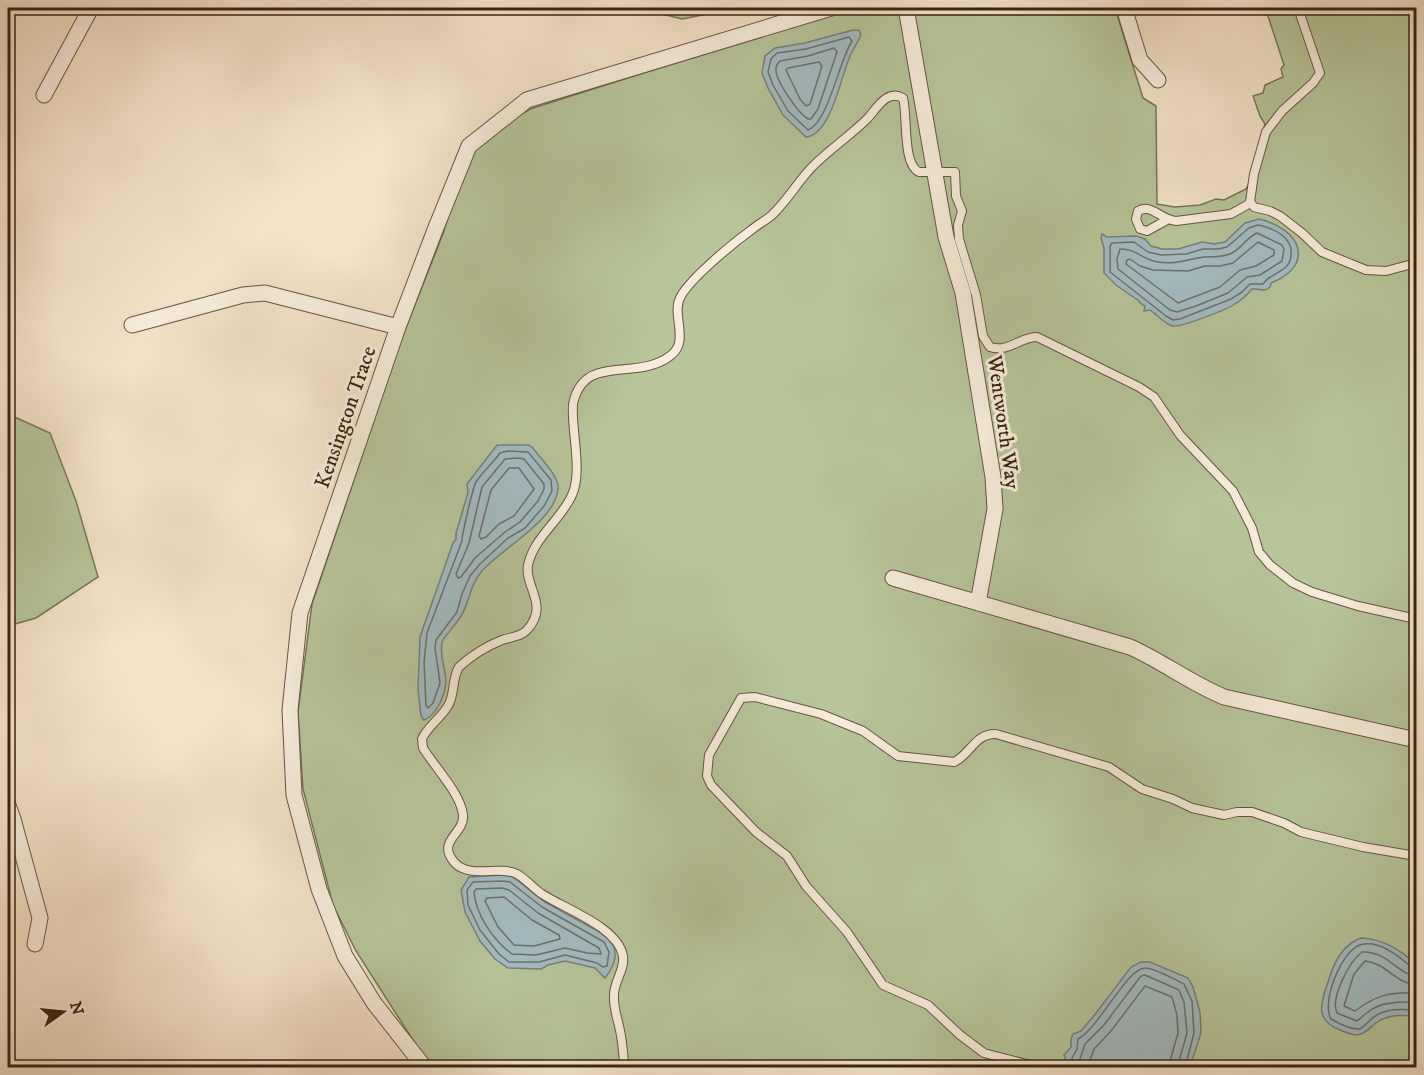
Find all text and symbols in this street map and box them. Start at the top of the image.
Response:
street label: Kensington Trace [309,343,383,492]
street label: Wentworth Way [981,353,1025,492]
north arrow [33,982,93,1042]
text: N [65,999,88,1017]

